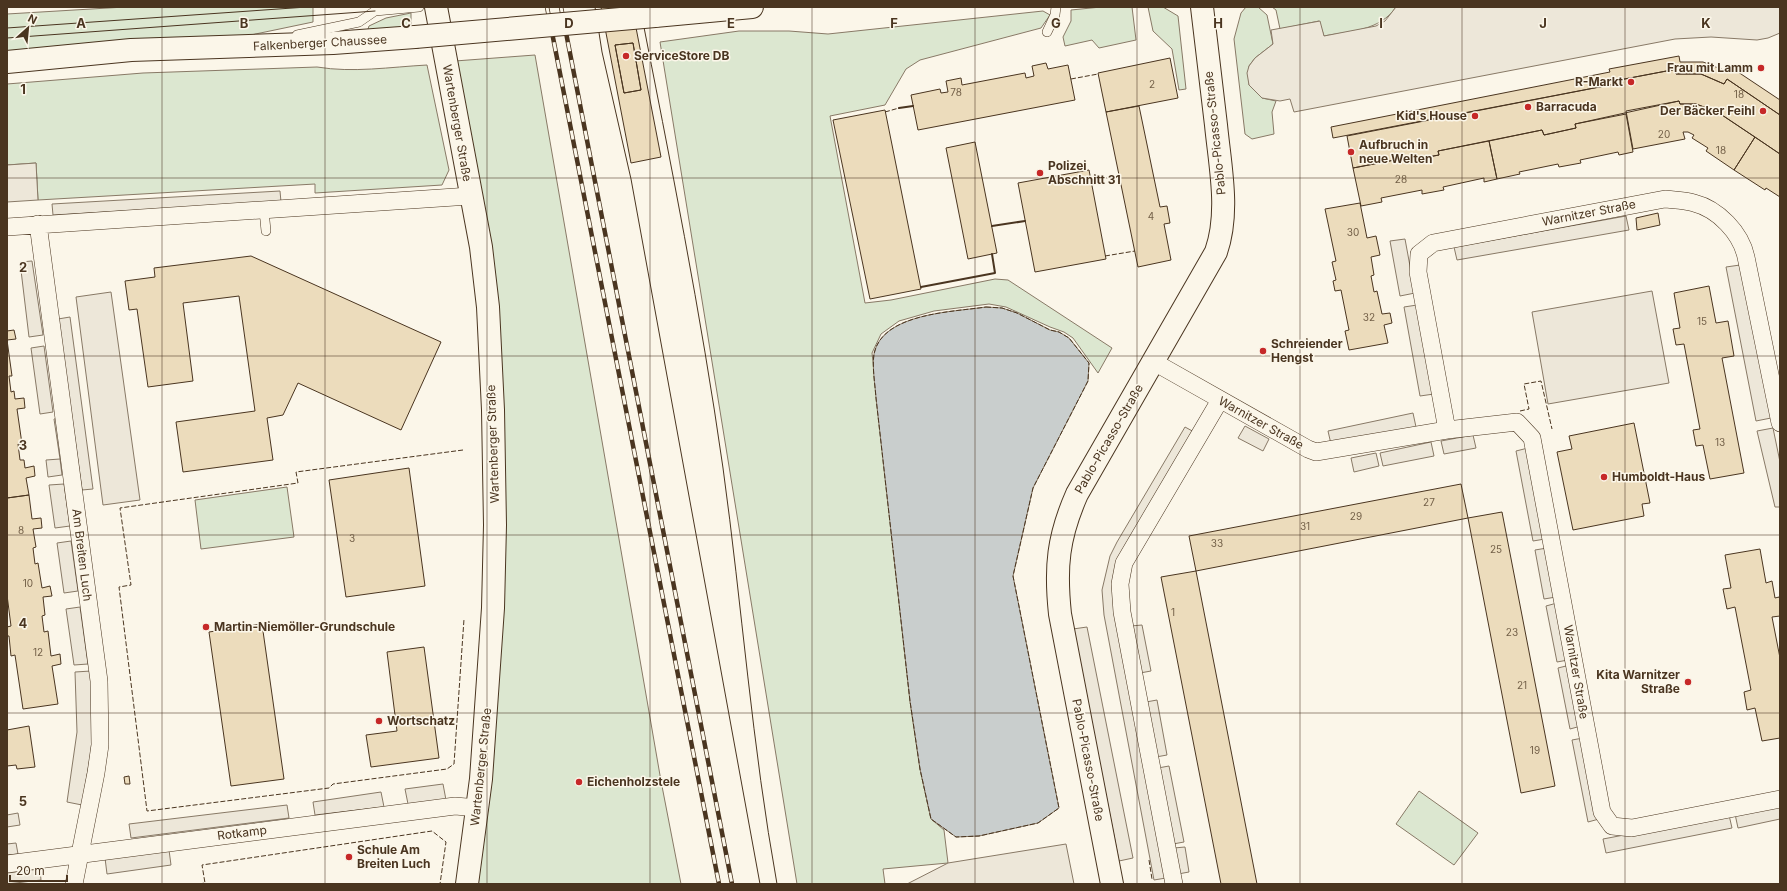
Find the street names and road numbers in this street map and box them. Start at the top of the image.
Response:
street label: Falkenberger Chaussee [253,32,387,53]
street label: Wartenberger Straße [440,63,475,183]
street label: Pablo-Picasso-Straße [1201,70,1228,196]
street label: Warnitzer Straße [1541,196,1637,229]
street label: Pablo-Picasso-Straße [1071,381,1146,496]
street label: Wartenberger Straße [483,384,502,504]
street label: Warnitzer Straße [1216,393,1307,452]
street label: Am Breiten Luch [69,508,96,602]
street label: Warnitzer Straße [1561,624,1592,720]
street label: Pablo-Picasso-Straße [1069,697,1108,822]
street label: Wartenberger Straße [467,707,494,827]
street label: Rotkamp [216,822,268,843]

